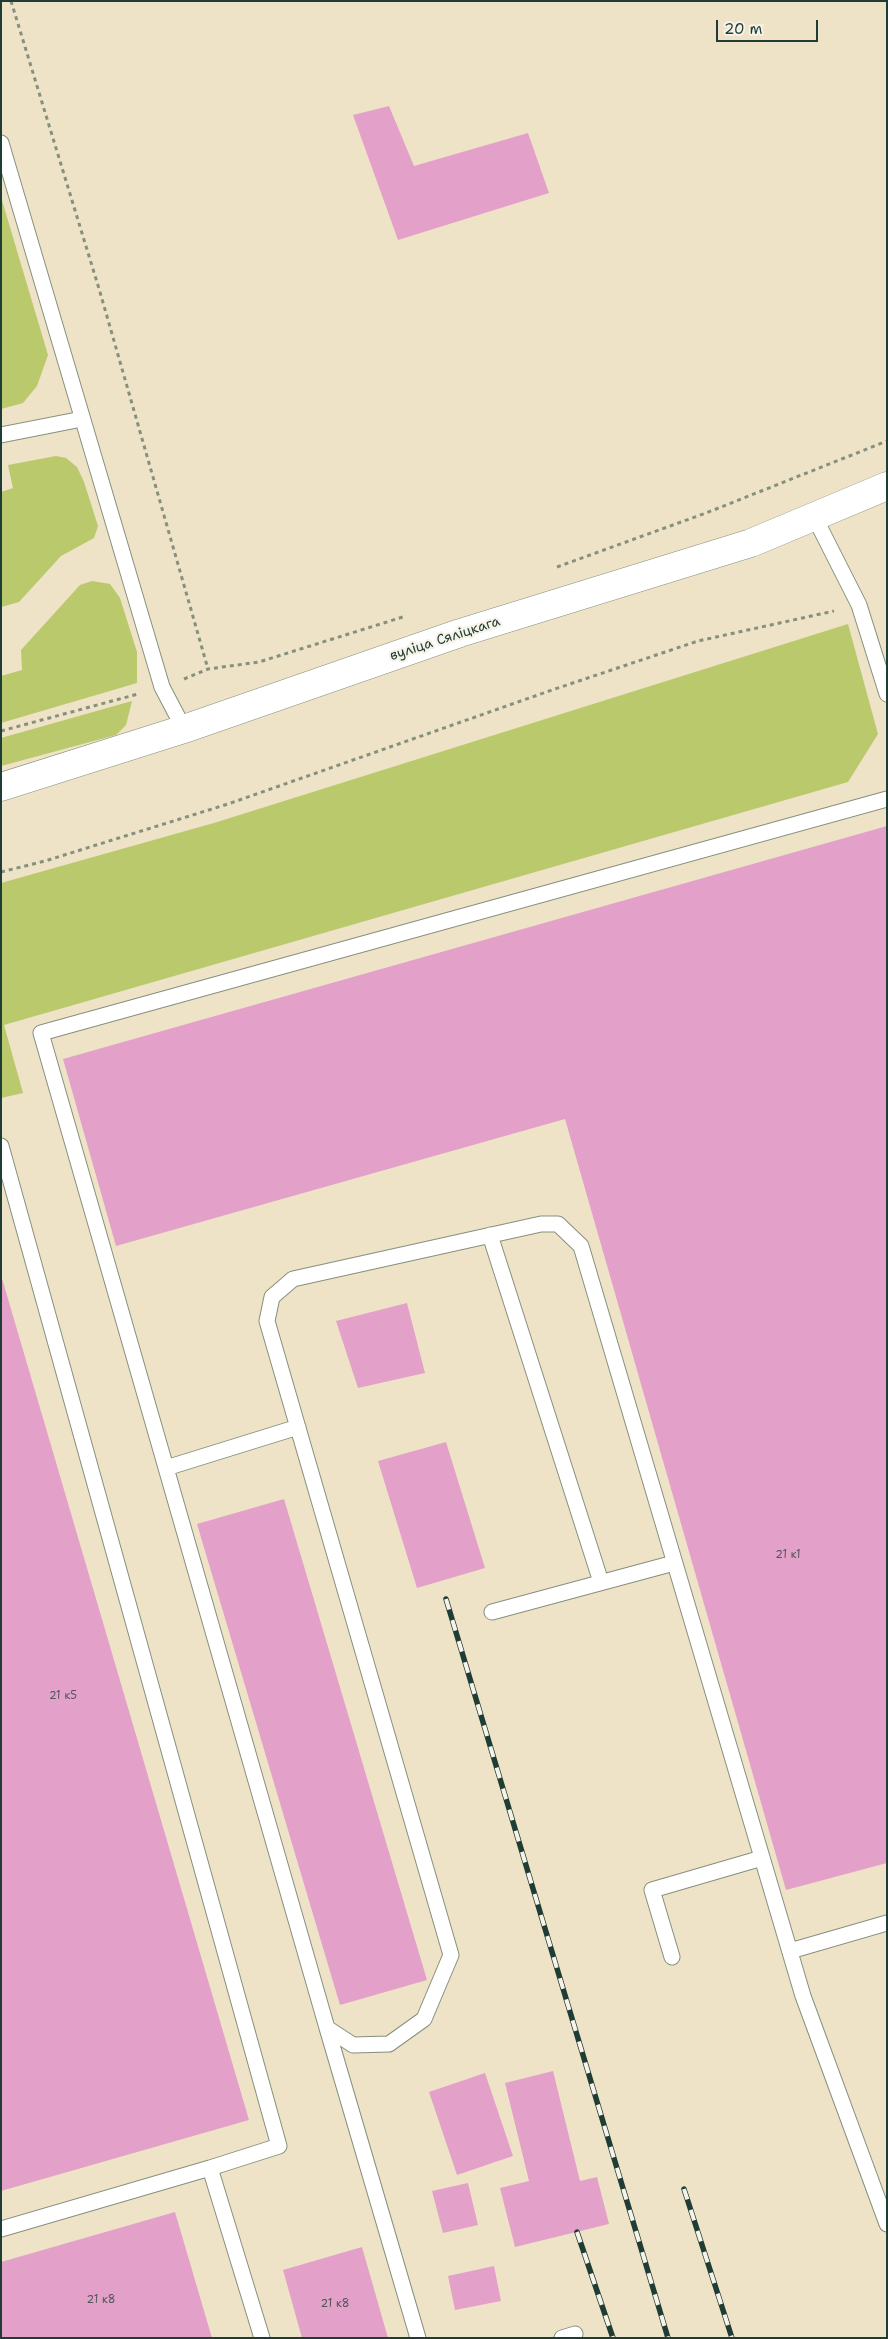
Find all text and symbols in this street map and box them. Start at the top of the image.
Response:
scale bar [718,10,820,42]
text: 20 m [724,19,763,39]
street label: вуліца Сяліцкага [388,613,502,665]
house number: 21 к1 [775,1548,801,1562]
house number: 21 к5 [49,1689,77,1703]
house number: 21 к8 [86,2293,116,2307]
house number: 21 к8 [320,2297,350,2311]

